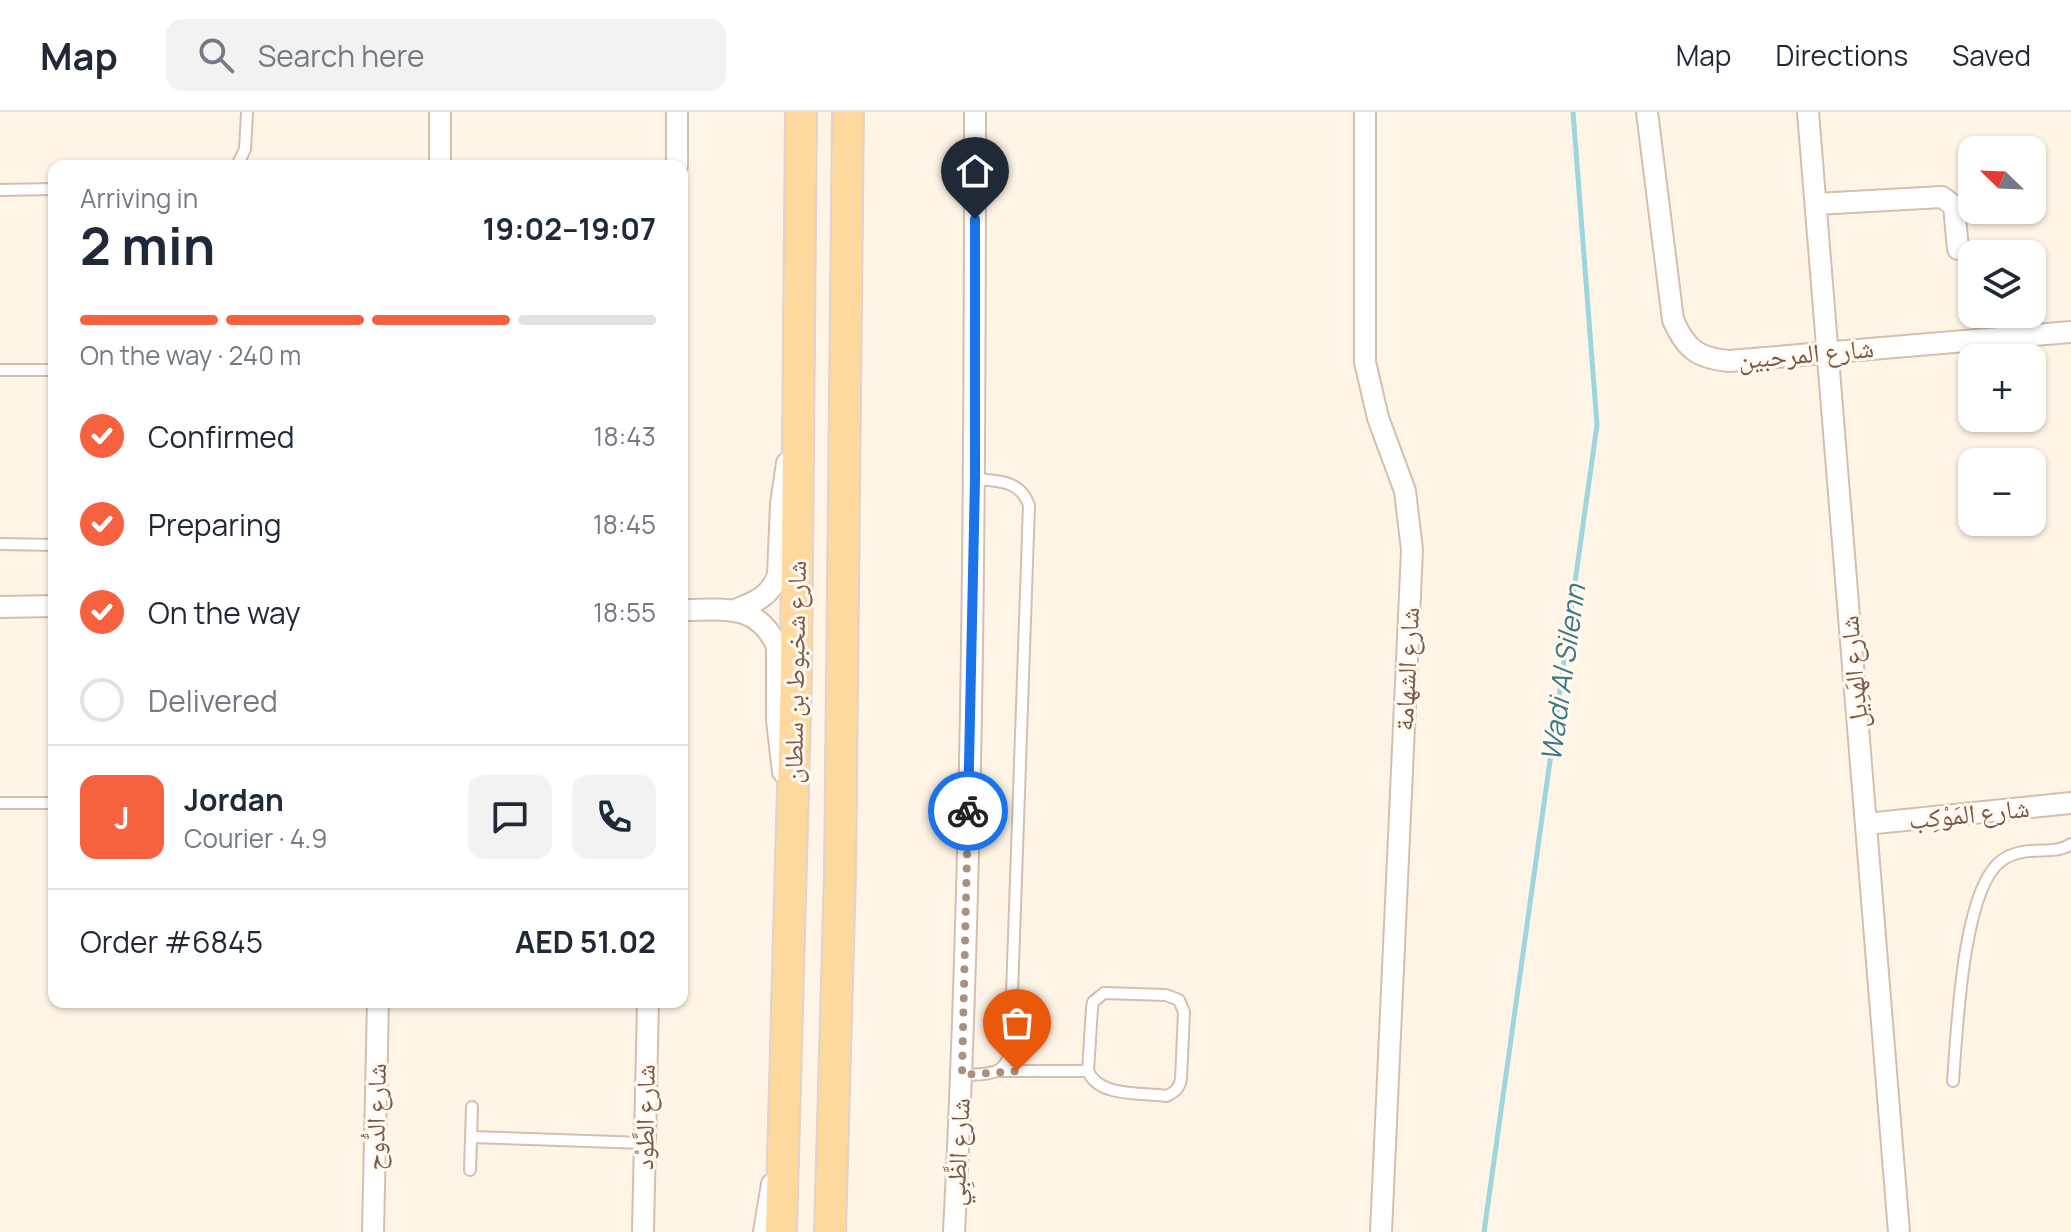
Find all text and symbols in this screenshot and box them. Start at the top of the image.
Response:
search box [166,19,726,91]
text: Map [40,29,118,81]
icon: search [194,33,238,77]
text: Search here [258,35,425,76]
text: Map [1676,36,1731,74]
text: Directions [1775,36,1908,74]
text: Saved [1952,36,2031,74]
north arrow [1958,136,2046,224]
map controls [1958,136,2046,536]
pin [941,137,1009,219]
icon: home [953,149,997,193]
text: Arriving in [80,180,198,216]
text: 19:02–19:07 [482,208,656,249]
text: 2 min [80,210,215,281]
button: layers [1958,240,2046,328]
street label: شارع المرحبين [1736,329,1875,377]
text: On the way · 240 m [80,337,301,373]
button: + [1958,344,2046,432]
icon: check [80,414,124,458]
text: Confirmed [148,416,295,457]
text: 18:43 [593,418,656,454]
button: − [1958,448,2046,536]
icon: check [80,502,124,546]
text: Preparing [148,504,282,545]
text: 18:45 [593,506,656,542]
street label: شارع شخبوط بن سلطان [774,560,814,784]
water label: Wadi Al Silenn [1531,580,1593,764]
icon: check [80,590,124,634]
text: On the way [148,592,301,633]
text: 18:55 [593,594,656,630]
street label: شارع الشهامة [1385,606,1427,732]
street label: شارع الهَدِيل [1830,614,1876,730]
text: Delivered [148,680,278,721]
courier [928,771,1008,851]
button: chat [468,775,552,859]
button: phone [572,775,656,859]
text: Jordan [184,779,284,820]
icon: bike [946,789,990,833]
street label: شارع المَوْكِب [1907,789,2031,837]
text: J [114,797,130,838]
text: Courier · 4.9 [184,820,327,856]
text: Order #6845 [80,921,263,962]
text: AED 51.02 [515,921,656,962]
pin [983,989,1051,1071]
icon: bag [995,1001,1039,1045]
street label: شارع الدُّوح [356,1063,394,1171]
street label: شارع الطَّوْد [625,1064,663,1170]
street label: شارع الظَّبِي [936,1097,981,1207]

